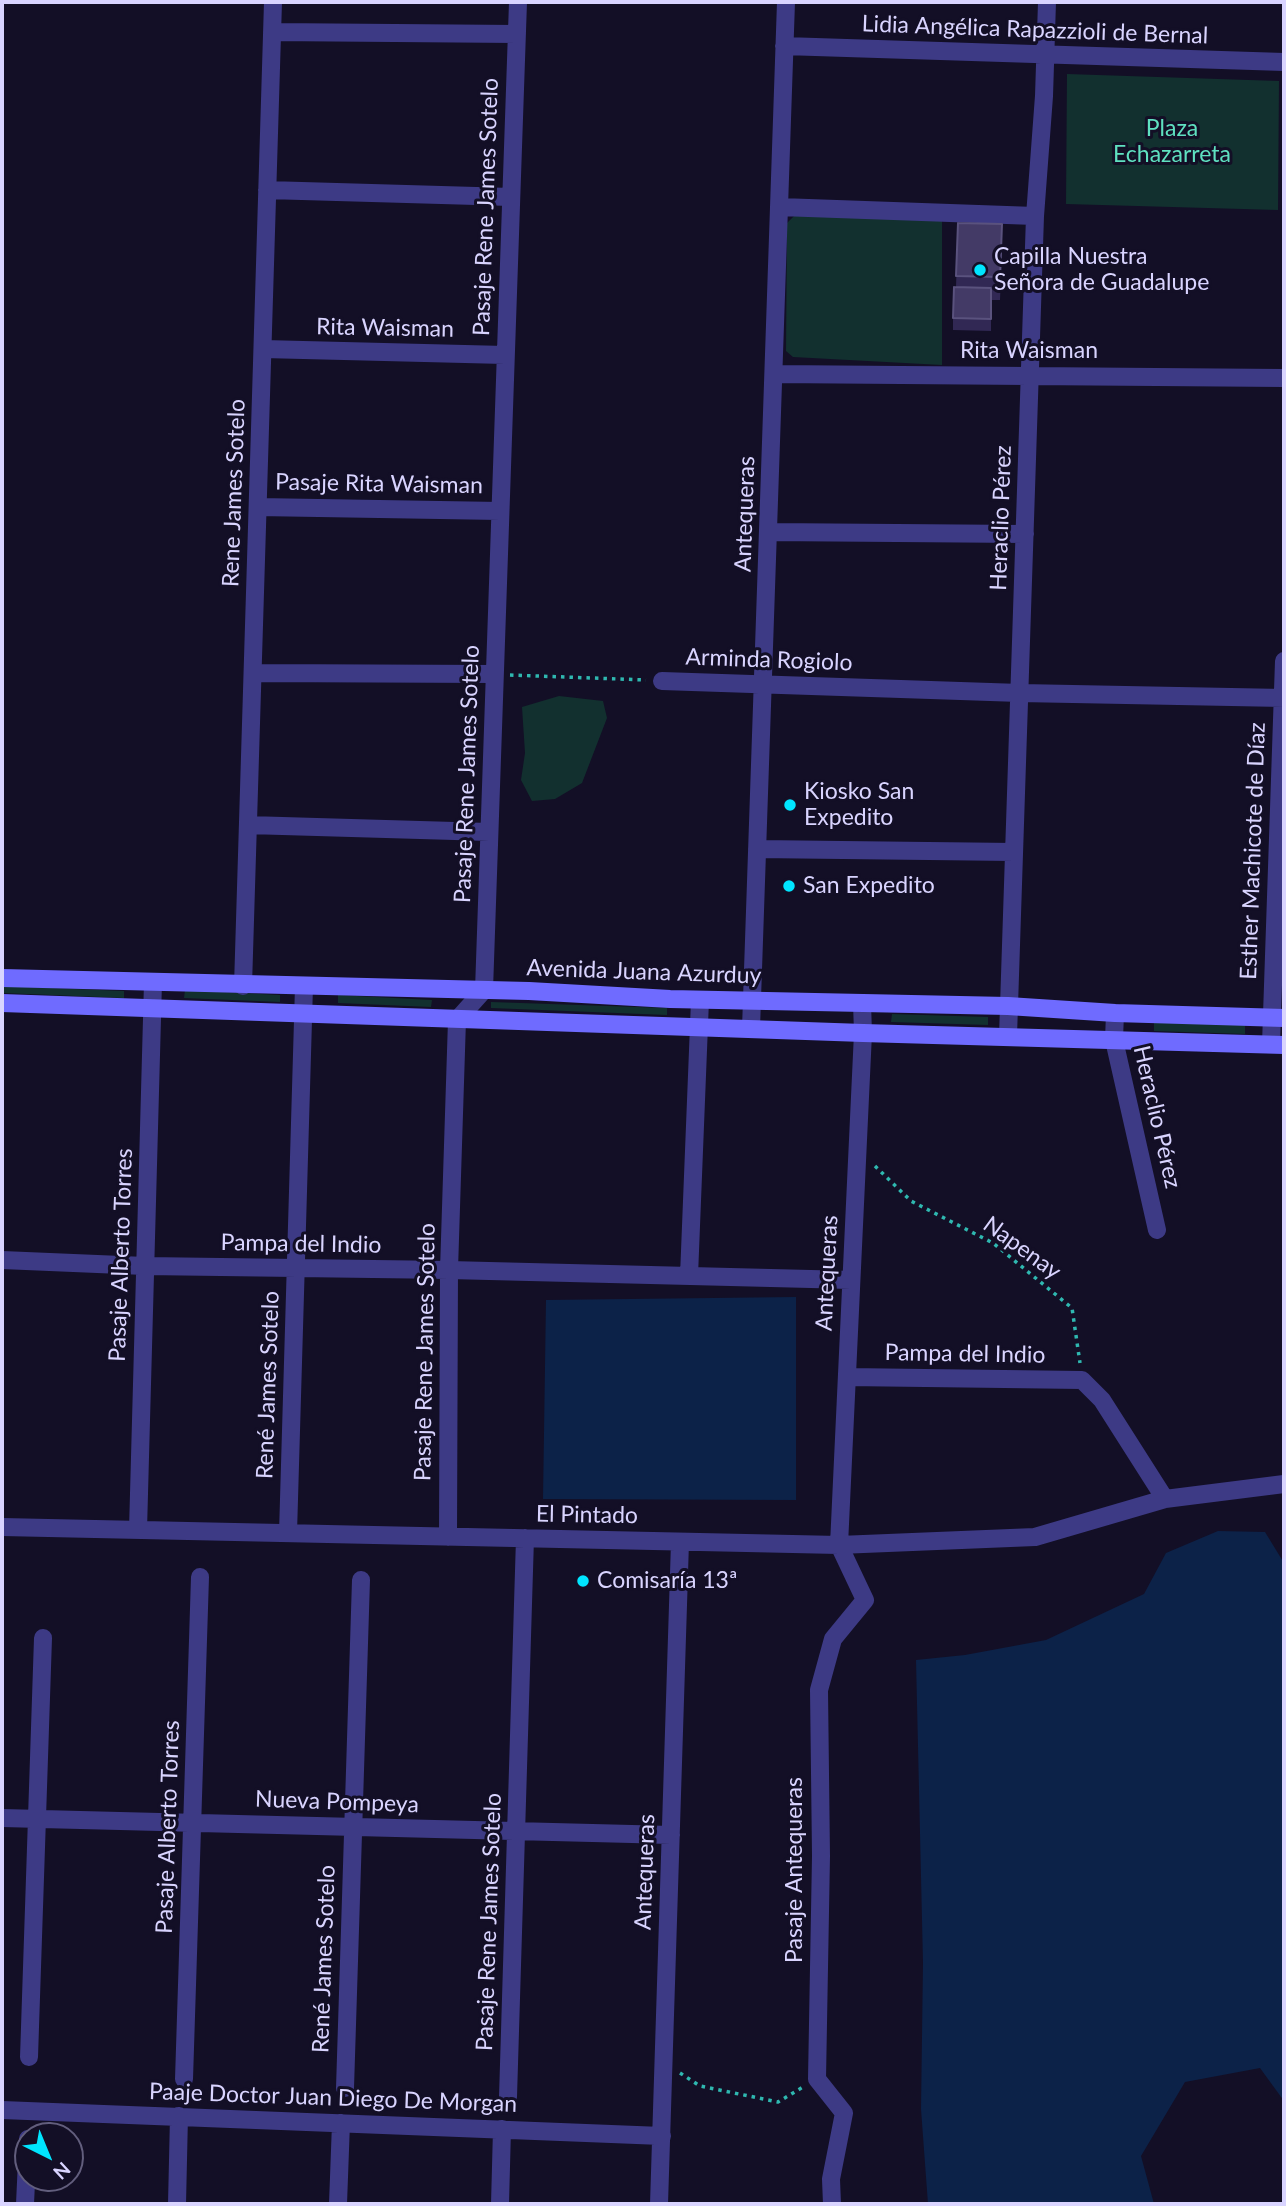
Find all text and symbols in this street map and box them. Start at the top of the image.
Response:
street label: Lidia Angélica Rapazzioli de Bernal [861,10,1209,50]
street label: Pasaje Rene James Sotelo [468,78,504,336]
park label: Plaza Echazarreta [1113,115,1231,169]
place label: Capilla Nuestra Señora de Guadalupe [994,243,1209,297]
marker: Capilla Nuestra Señora de Guadalupe [972,262,988,278]
street label: Rita Waisman [316,313,454,343]
street label: Rita Waisman [960,337,1098,365]
street label: Rene James Sotelo [217,398,251,588]
street label: Heraclio Pérez [985,445,1017,591]
street label: Antequeras [729,456,761,572]
street label: Pasaje Rita Waisman [275,468,483,500]
street label: Arminda Rogiolo [685,643,853,677]
street label: Pasaje Rene James Sotelo [449,645,485,903]
street label: Esther Machicote de Díaz [1235,722,1271,980]
place label: Kiosko San Expedito [804,778,914,832]
marker: Kiosko San Expedito [782,797,798,813]
place label: San Expedito [803,872,935,900]
marker: San Expedito [781,878,797,894]
street label: Avenida Juana Azurduy [526,954,762,990]
street label: Heraclio Pérez [1127,1043,1187,1191]
street label: Pasaje Alberto Torres [103,1148,139,1362]
street label: Napenay [978,1211,1066,1285]
street label: Antequeras [810,1214,844,1332]
street label: Pasaje Rene James Sotelo [409,1223,441,1481]
street label: Pampa del Indio [220,1229,382,1259]
street label: René James Sotelo [251,1290,285,1480]
street label: Pampa del Indio [884,1339,1046,1369]
street label: El Pintado [536,1500,638,1530]
place label: Comisaría 13ª [597,1567,737,1595]
marker: Comisaría 13ª [575,1573,591,1589]
street label: Pasaje Alberto Torres [150,1720,186,1934]
street label: Pasaje Antequeras [781,1777,809,1963]
street label: Nueva Pompeya [255,1785,419,1819]
street label: Pasaje Rene James Sotelo [471,1793,507,2051]
street label: Antequeras [629,1814,661,1930]
street label: René James Sotelo [307,1864,341,2054]
street label: Paaje Doctor Juan Diego De Morgan [148,2078,518,2118]
north arrow [14,2122,84,2192]
text: N [49,2158,76,2185]

